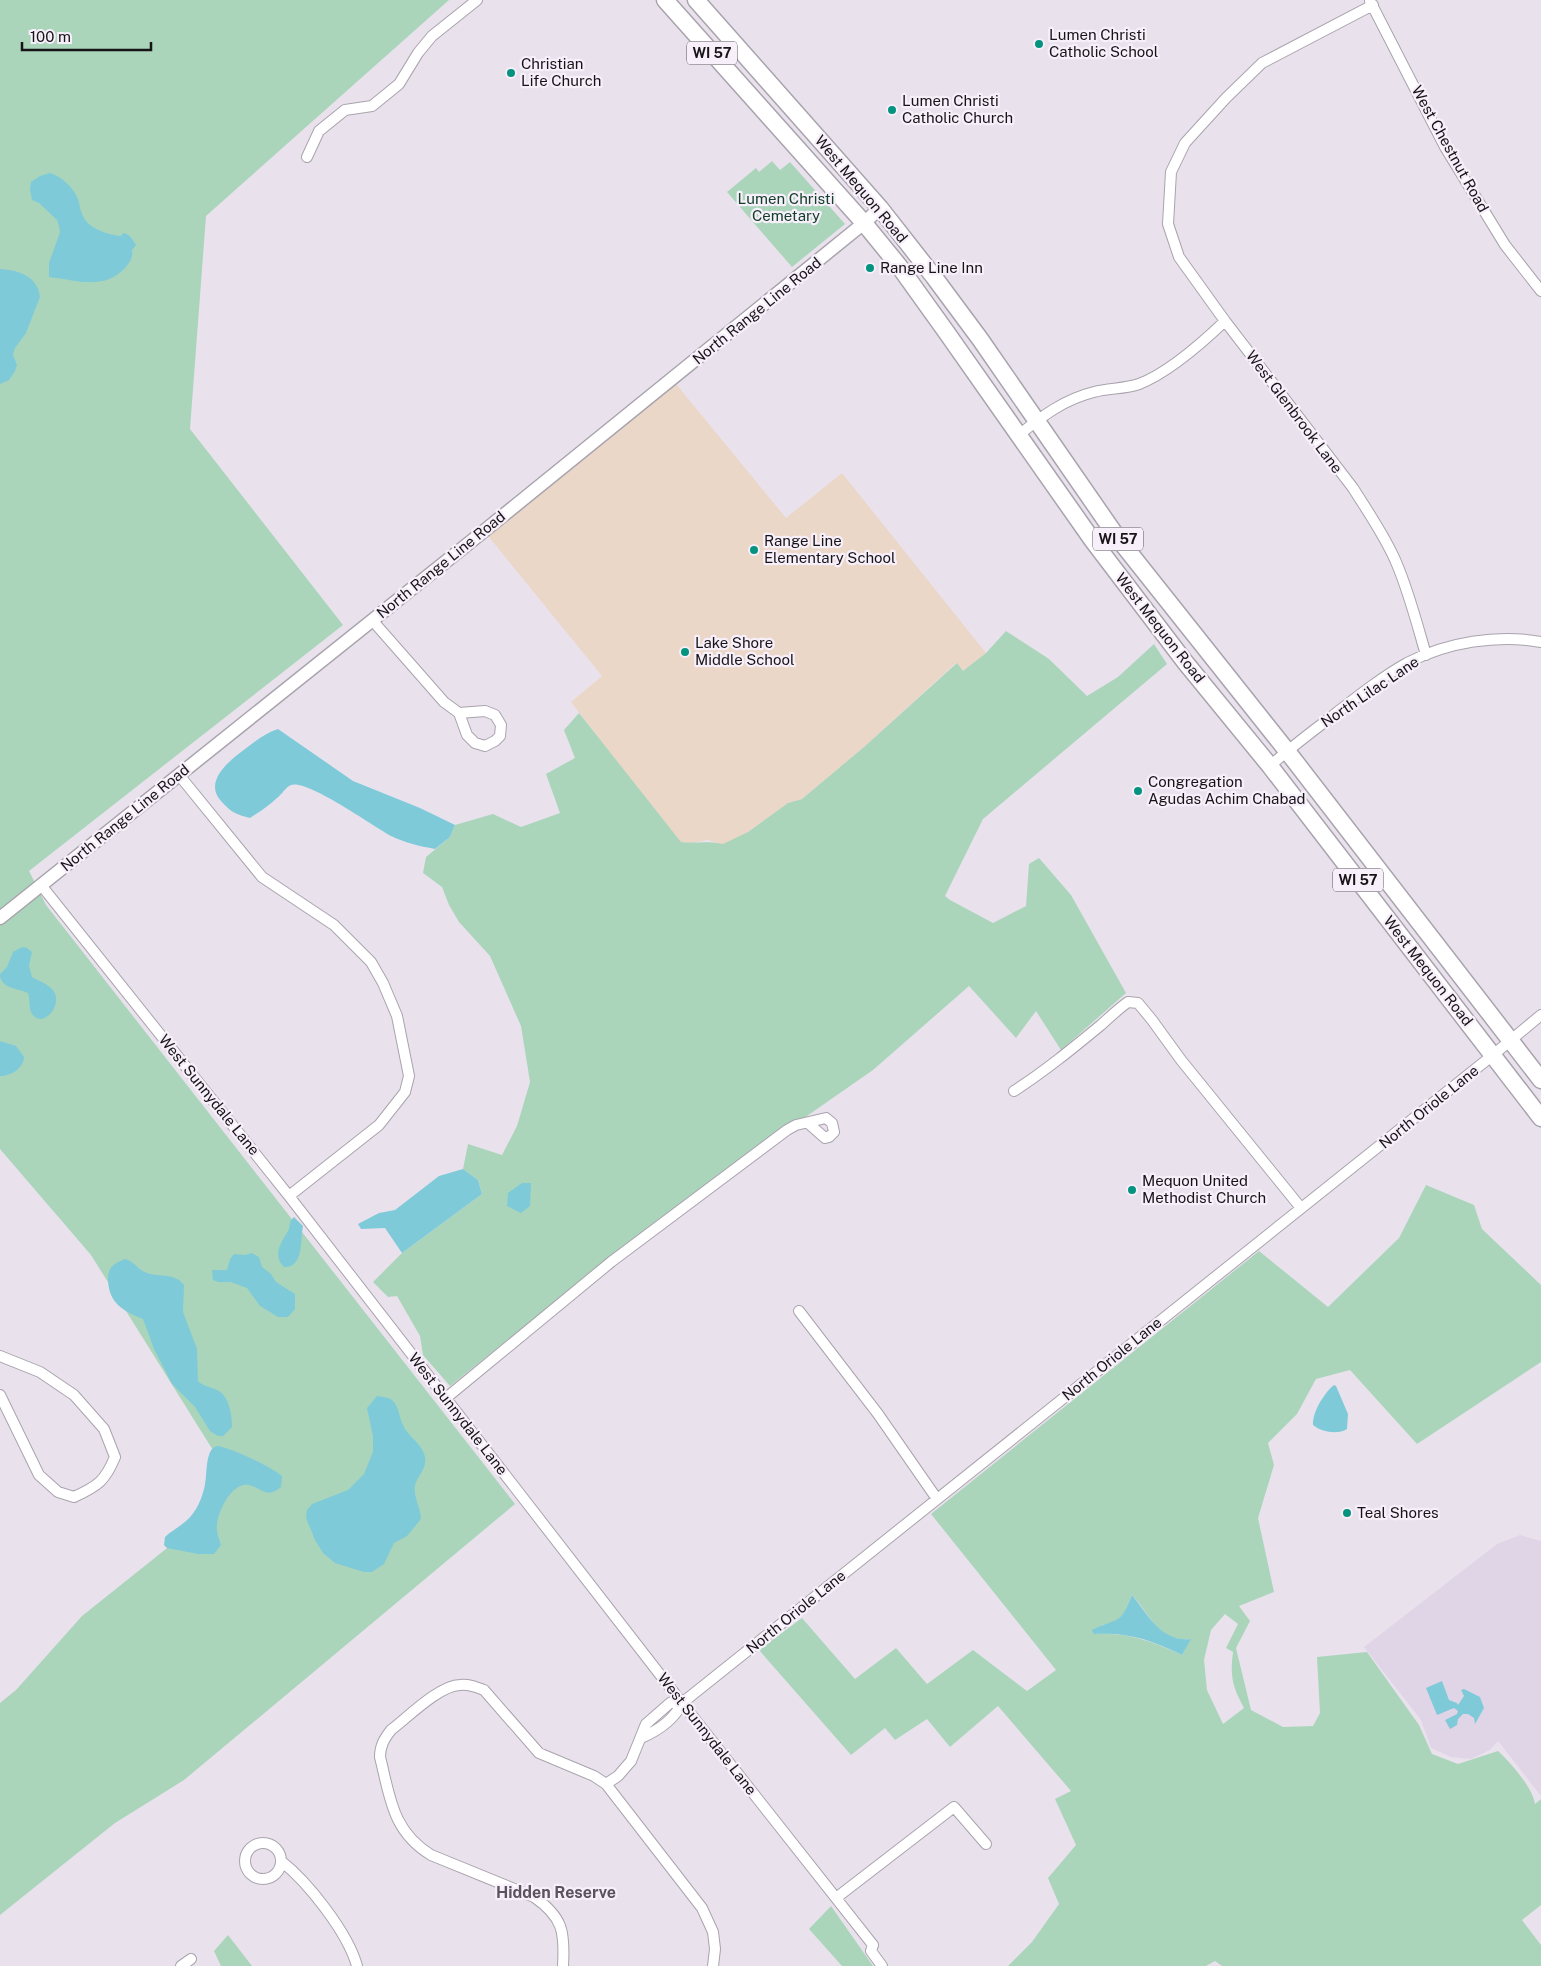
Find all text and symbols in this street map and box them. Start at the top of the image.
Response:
scale bar [22,20,151,52]
place label: Lumen Christi Catholic School [1049,26,1158,60]
text: 100 m [30,28,71,45]
marker: Lumen Christi Catholic School [1033,38,1045,50]
road number: WI 57 [687,42,737,64]
place label: Christian Life Church [521,55,602,89]
marker: Christian Life Church [505,67,517,79]
street label: West Chestnut Road [1409,83,1492,215]
place label: Lumen Christi Catholic Church [902,92,1013,126]
marker: Lumen Christi Catholic Church [886,104,898,116]
street label: West Mequon Road [812,132,911,246]
park label: Lumen Christi Cemetary [738,190,834,224]
street label: North Range Line Road [689,254,824,368]
place label: Range Line Inn [880,259,983,276]
marker: Range Line Inn [864,262,876,274]
street label: West Glenbrook Lane [1243,347,1346,476]
street label: North Range Line Road [373,508,508,622]
road number: WI 57 [1093,528,1143,550]
place label: Range Line Elementary School [764,532,896,566]
marker: Range Line Elementary School [748,544,760,556]
street label: West Mequon Road [1112,569,1209,686]
place label: Lake Shore Middle School [695,634,794,668]
marker: Lake Shore Middle School [679,646,691,658]
street label: North Lilac Lane [1318,653,1422,731]
street label: North Range Line Road [57,761,192,875]
place label: Congregation Agudas Achim Chabad [1148,773,1306,807]
marker: Congregation Agudas Achim Chabad [1132,785,1144,797]
road number: WI 57 [1333,868,1383,892]
street label: West Mequon Road [1380,912,1477,1029]
street label: West Sunnydale Lane [156,1031,263,1158]
street label: North Oriole Lane [1376,1061,1482,1152]
place label: Mequon United Methodist Church [1142,1172,1266,1206]
marker: Mequon United Methodist Church [1126,1184,1138,1196]
street label: North Oriole Lane [1059,1313,1165,1404]
street label: West Sunnydale Lane [405,1349,511,1478]
place label: Teal Shores [1357,1504,1439,1521]
marker: Teal Shores [1341,1507,1353,1519]
street label: North Oriole Lane [743,1566,849,1657]
street label: West Sunnydale Lane [654,1669,760,1798]
district label: Hidden Reserve [496,1883,616,1902]

